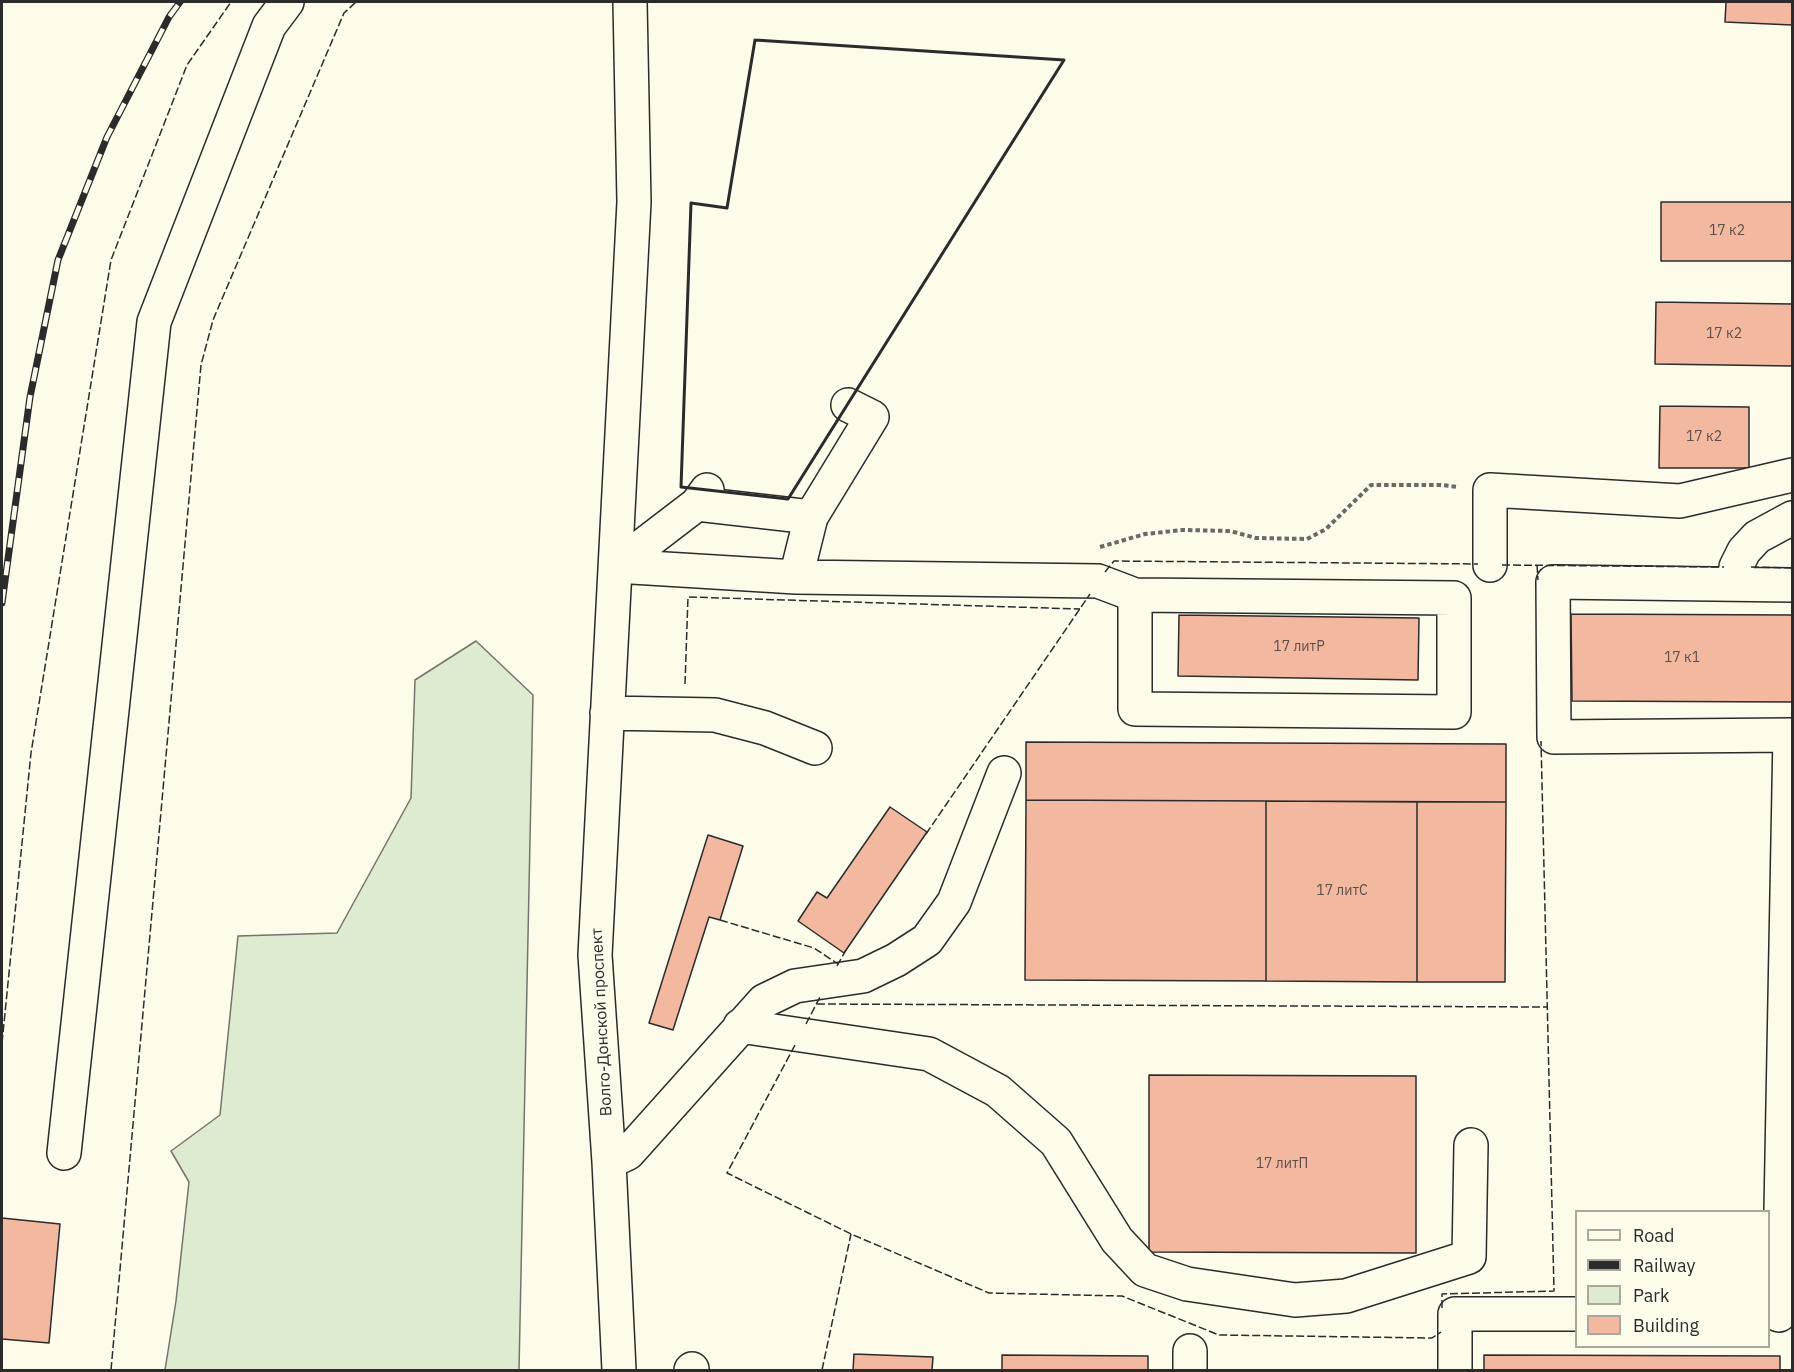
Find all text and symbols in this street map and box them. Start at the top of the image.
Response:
house number: 17 к2 [1709,223,1745,239]
house number: 17 к2 [1706,326,1742,342]
house number: 17 к2 [1686,429,1722,445]
house number: 17 литР [1273,639,1325,655]
house number: 17 к1 [1664,650,1700,666]
house number: 17 литС [1316,883,1368,899]
street label: Волго-Донской проспект [587,927,617,1117]
house number: 17 литП [1256,1156,1308,1172]
legend [1575,1210,1770,1348]
text: Road [1633,1224,1674,1247]
text: Railway [1633,1254,1695,1277]
text: Park [1633,1284,1669,1307]
text: Building [1633,1314,1699,1337]

